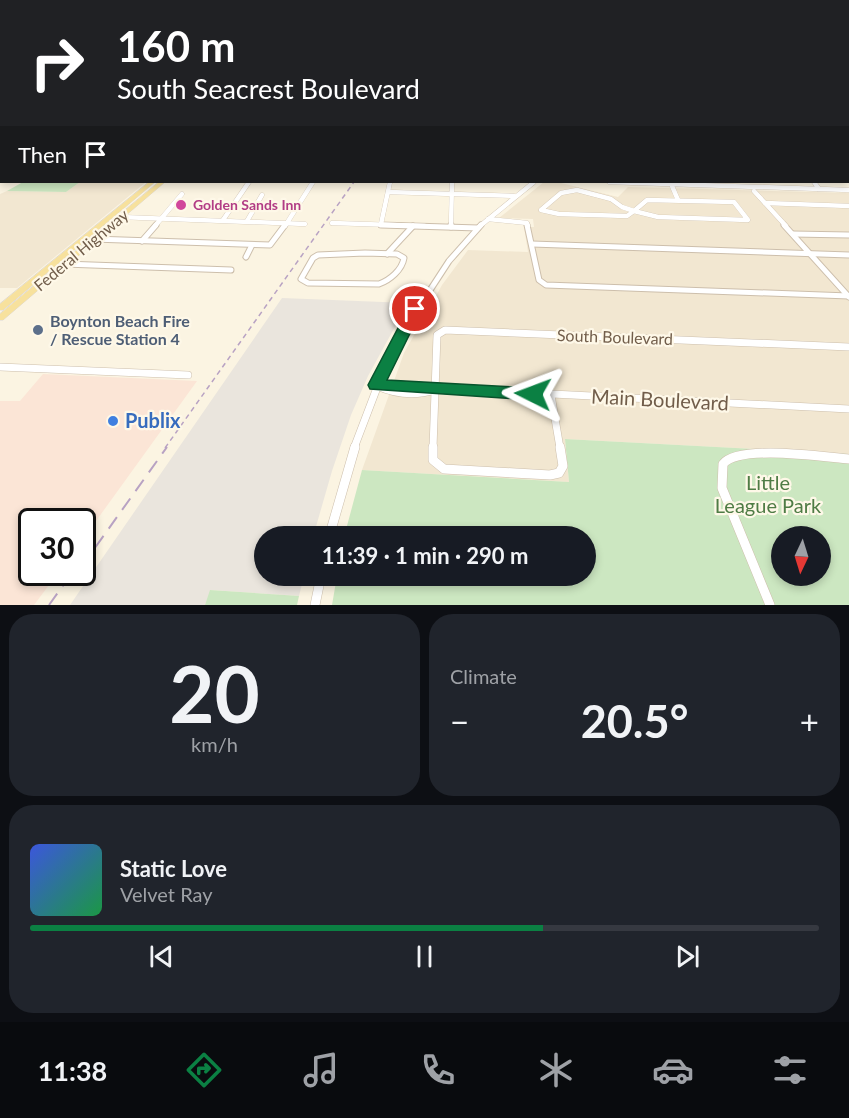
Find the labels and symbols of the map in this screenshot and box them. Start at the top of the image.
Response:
place label: Golden Sands Inn [193,196,301,213]
marker: Golden Sands Inn [174,198,188,212]
street label: Federal Highway [30,204,132,295]
pin [389,283,440,334]
place label: Boynton Beach Fire / Rescue Station 4 [50,311,190,348]
marker: Boynton Beach Fire / Rescue Station 4 [31,323,45,337]
street label: South Boulevard [557,325,673,348]
position arrow [501,362,565,426]
street label: Main Boulevard [591,383,729,415]
place label: Publix [125,408,181,432]
marker: Publix [106,414,120,428]
park label: Little League Park [715,470,822,517]
speed limit sign: 30 [18,508,96,586]
north arrow [771,526,831,586]

